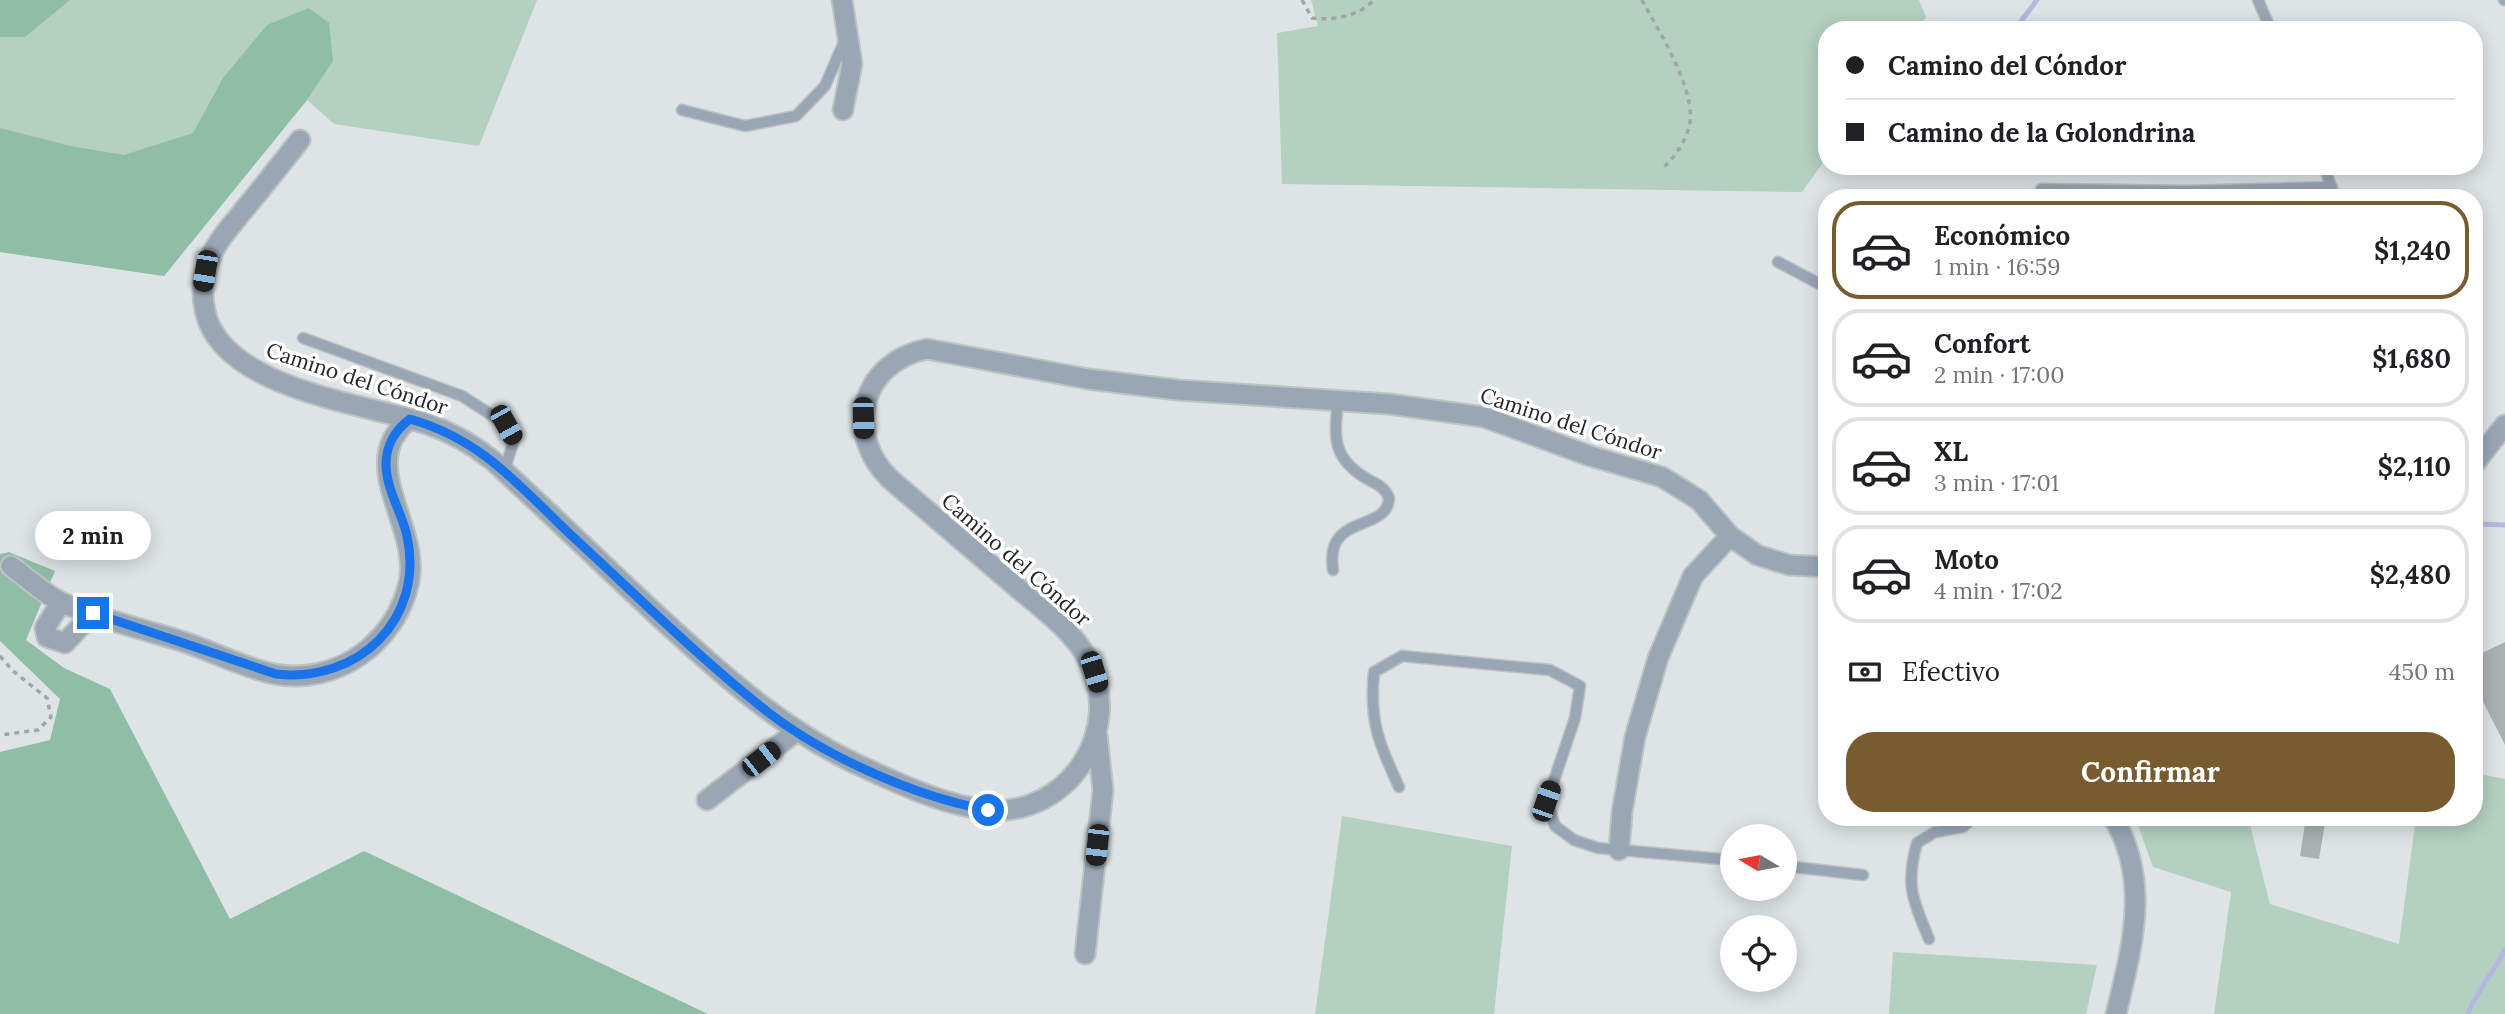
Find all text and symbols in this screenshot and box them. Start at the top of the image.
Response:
text: Camino del Cóndor [1888,49,2126,82]
text: Camino de la Golondrina [1888,116,2195,149]
icon: car [1850,219,1913,282]
text: Económico [1934,219,2070,252]
text: $1,240 [2374,234,2451,267]
car [192,249,219,293]
text: 1 min · 16:59 [1934,252,2061,281]
icon: car [1850,327,1913,390]
text: Confort [1934,327,2031,360]
street label: Camino del Cóndor [263,336,451,421]
text: $1,680 [2372,342,2451,375]
text: 2 min · 17:00 [1934,360,2065,389]
street label: Camino del Cóndor [1477,381,1665,466]
car [852,397,875,439]
car [487,402,526,448]
icon: car [1850,435,1913,498]
text: XL [1934,435,1968,468]
text: $2,110 [2378,450,2451,483]
text: 3 min · 17:01 [1934,468,2059,497]
street label: Camino del Cóndor [936,487,1097,632]
callout: 2 min [35,512,151,560]
text: 2 min [62,521,124,550]
icon: car [1850,543,1913,606]
text: Moto [1934,543,1999,576]
text: $2,480 [2370,558,2451,591]
text: 4 min · 17:02 [1934,576,2063,605]
route end [77,597,109,629]
car [1078,649,1111,695]
icon: cash [1846,653,1884,691]
text: Efectivo [1902,655,2000,688]
text: 450 m [2389,657,2455,686]
button: Confirmar [1846,732,2455,812]
car [738,738,785,780]
car [1530,778,1563,824]
route start [972,794,1004,826]
car [1085,823,1110,867]
north arrow [1720,824,1797,901]
map controls [1720,824,1797,992]
button: locate [1720,915,1797,992]

